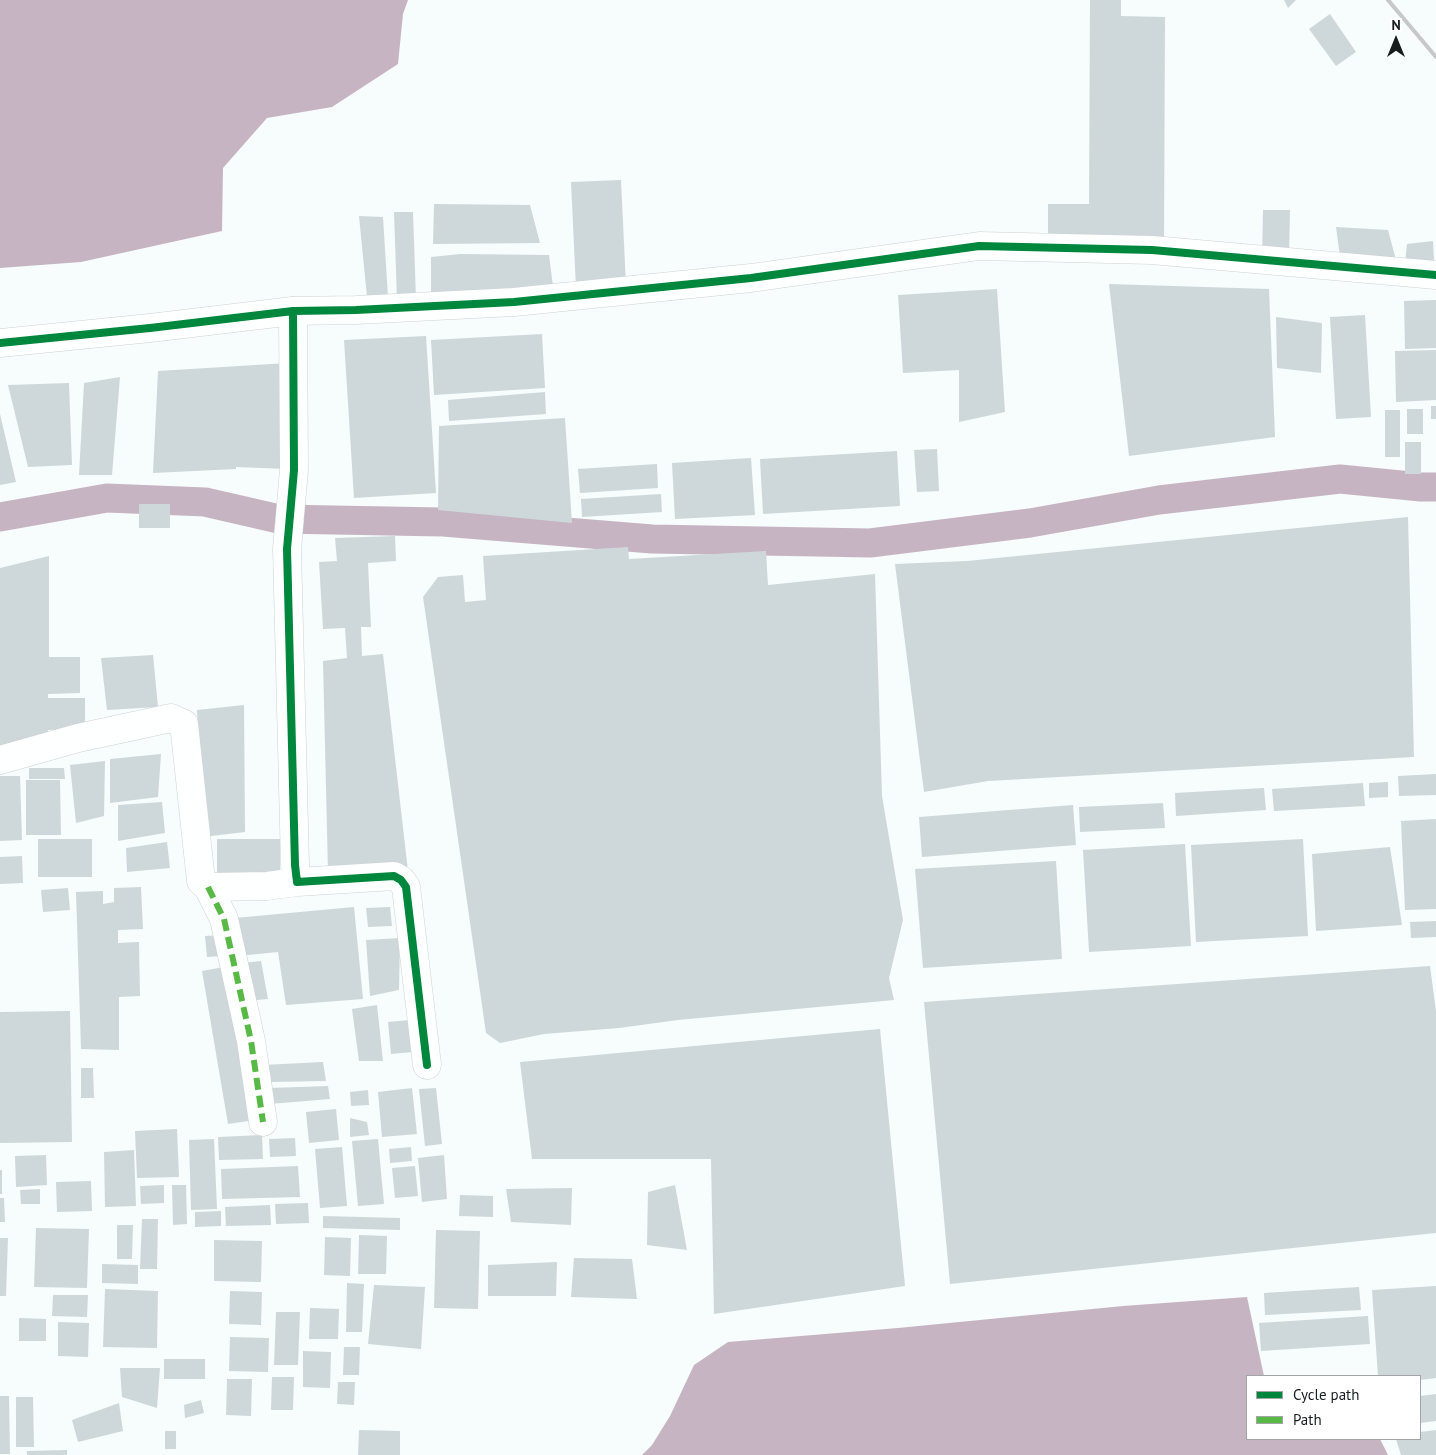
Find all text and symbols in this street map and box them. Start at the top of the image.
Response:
north arrow [1371,15,1421,65]
text: N [1391,16,1401,34]
legend [1246,1375,1421,1440]
text: Cycle path [1293,1385,1359,1404]
text: Path [1293,1410,1322,1429]

